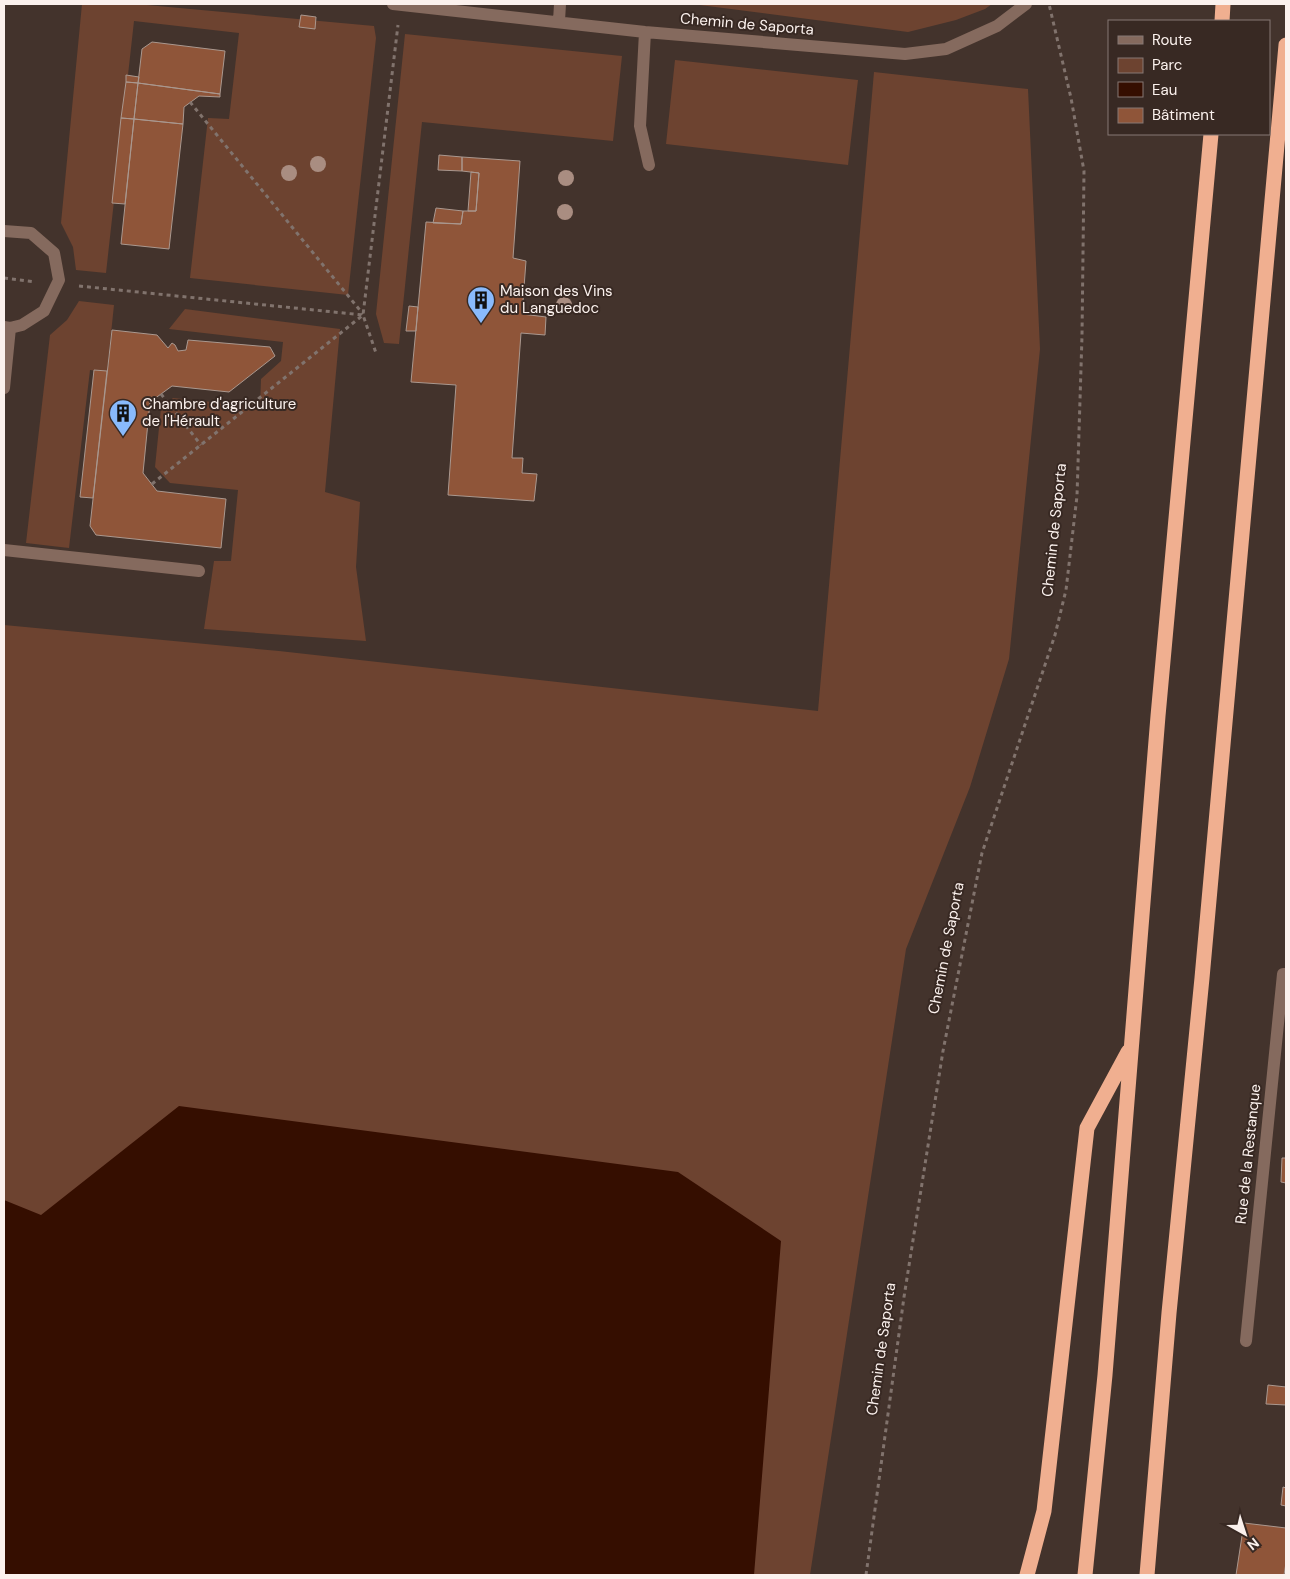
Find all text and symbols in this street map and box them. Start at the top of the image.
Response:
street label: Chemin de Saporta [679,8,815,40]
legend [1108,20,1270,135]
text: Route [1152,30,1192,50]
text: Parc [1152,55,1182,75]
text: Eau [1152,80,1177,100]
text: Bâtiment [1152,105,1215,125]
place label: Maison des Vins du Languedoc [500,281,613,318]
building icon: Maison des Vins du Languedoc [466,285,496,324]
place label: Chambre d'agriculture de l'Hérault [142,394,296,431]
building icon: Chambre d'agriculture de l'Hérault [108,398,138,437]
street label: Chemin de Saporta [1037,462,1071,598]
street label: Chemin de Saporta [923,880,969,1016]
street label: Rue de la Restanque [1231,1083,1265,1225]
street label: Chemin de Saporta [862,1281,900,1417]
north arrow [1220,1509,1270,1559]
text: N [1244,1534,1263,1554]

